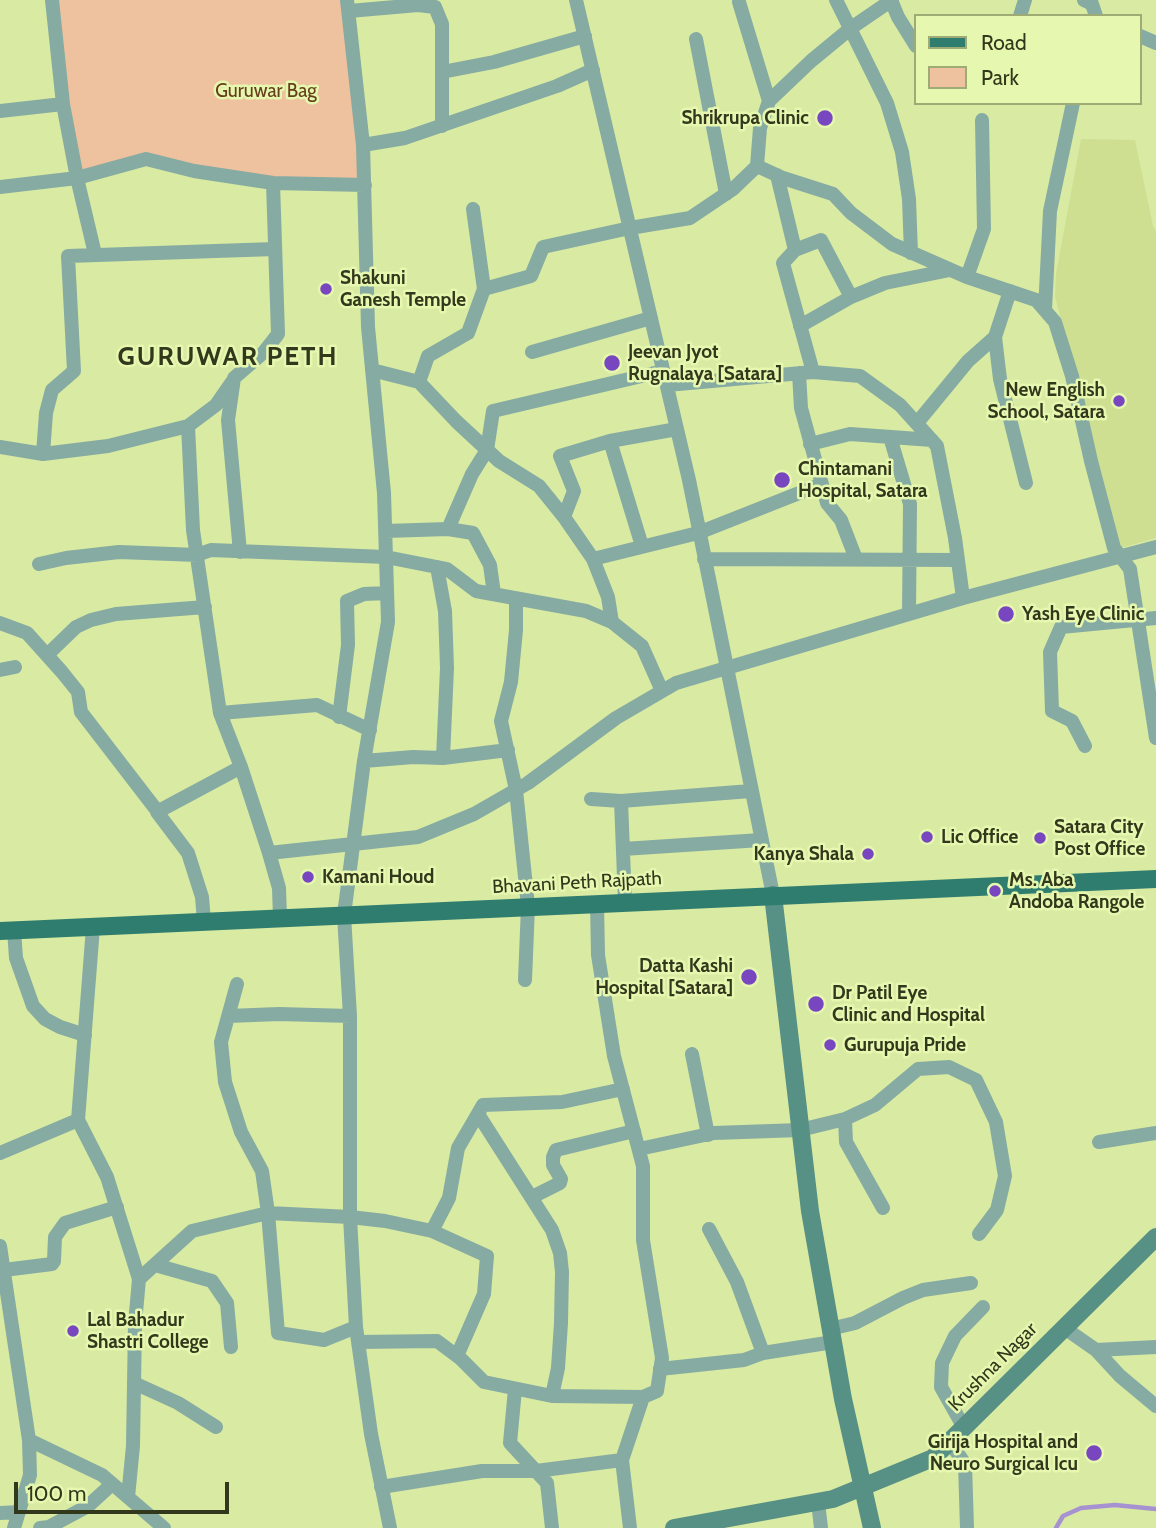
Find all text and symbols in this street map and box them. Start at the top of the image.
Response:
legend [914,14,1142,105]
text: Road [981,30,1027,55]
text: Park [981,65,1019,90]
park label: Guruwar Bag [215,80,317,102]
place label: Shrikrupa Clinic [681,107,809,129]
marker: Shrikrupa Clinic [815,108,835,128]
place label: Shakuni Ganesh Temple [340,267,466,311]
marker: Shakuni Ganesh Temple [318,281,334,297]
district label: GURUWAR PETH [119,341,337,373]
place label: Jeevan Jyot Rugnalaya [Satara] [628,341,782,385]
marker: Jeevan Jyot Rugnalaya [Satara] [602,353,622,373]
place label: New English School, Satara [988,379,1105,423]
marker: New English School, Satara [1111,393,1127,409]
place label: Chintamani Hospital, Satara [798,458,928,502]
marker: Chintamani Hospital, Satara [772,470,792,490]
place label: Yash Eye Clinic [1022,603,1144,625]
marker: Yash Eye Clinic [996,604,1016,624]
place label: Satara City Post Office [1054,816,1145,860]
place label: Lic Office [941,826,1018,848]
marker: Lic Office [919,829,935,845]
marker: Satara City Post Office [1032,830,1048,846]
place label: Kanya Shala [753,843,854,865]
marker: Kanya Shala [860,846,876,862]
place label: Kamani Houd [322,866,434,888]
street label: Bhavani Peth Rajpath [492,867,662,899]
marker: Kamani Houd [300,869,316,885]
place label: Ms. Aba Andoba Rangole [1009,869,1144,913]
marker: Ms. Aba Andoba Rangole [987,883,1003,899]
place label: Datta Kashi Hospital [Satara] [595,955,733,999]
marker: Datta Kashi Hospital [Satara] [739,967,759,987]
place label: Dr Patil Eye Clinic and Hospital [832,982,985,1026]
marker: Dr Patil Eye Clinic and Hospital [806,994,826,1014]
place label: Gurupuja Pride [844,1034,966,1056]
marker: Gurupuja Pride [822,1037,838,1053]
place label: Lal Bahadur Shastri College [87,1309,209,1353]
street label: Krushna Nagar [944,1318,1042,1416]
marker: Lal Bahadur Shastri College [65,1323,81,1339]
place label: Girija Hospital and Neuro Surgical Icu [928,1431,1078,1475]
marker: Girija Hospital and Neuro Surgical Icu [1084,1443,1104,1463]
scale bar [18,1468,233,1512]
text: 100 m [27,1481,86,1506]

